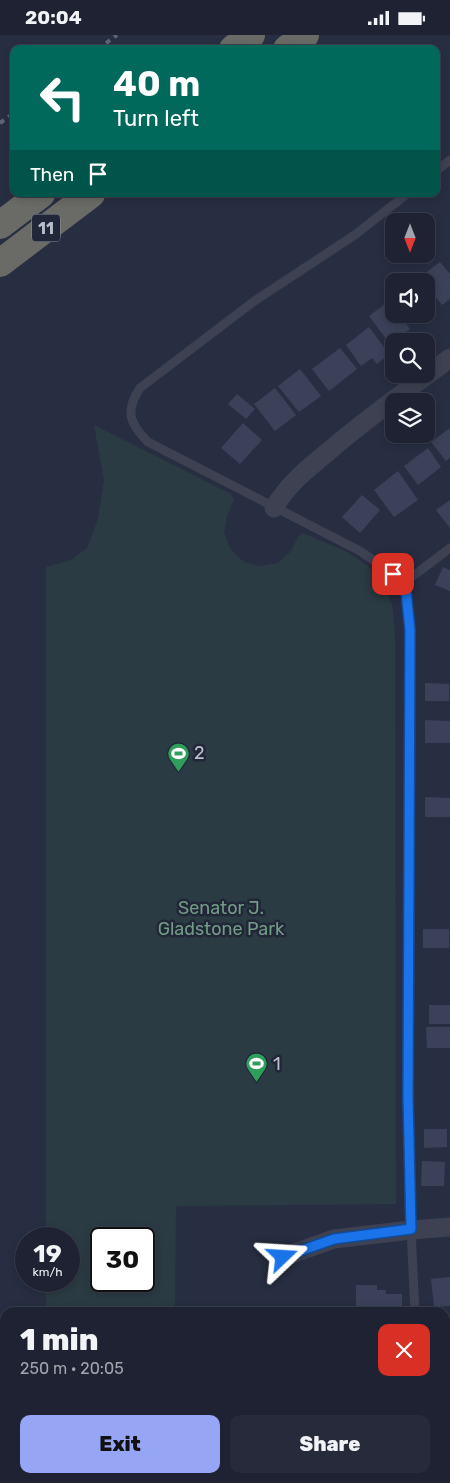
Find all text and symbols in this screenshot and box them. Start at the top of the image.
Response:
text: 20:04 [25,6,82,29]
text: 40 m [113,63,200,105]
icon: left [30,65,95,130]
text: Turn left [113,105,199,132]
icon: arrive [84,160,112,188]
text: Then [30,163,74,186]
north arrow [385,213,435,263]
map controls [385,213,435,443]
road number: 11 [32,215,60,242]
button: sound [385,273,435,323]
button: search [385,333,435,383]
button: layers [385,393,435,443]
pin [372,553,414,595]
icon: arrive [379,560,407,588]
sports icon: 2 [166,741,190,772]
place label: 2 [194,742,205,764]
park label: Senator J. Gladstone Park [158,897,285,940]
sports icon: 1 [245,1052,269,1083]
place label: 1 [273,1053,281,1075]
speed limit sign: 30 [90,1227,155,1292]
position arrow [256,1230,308,1282]
text: 19 [33,1239,62,1268]
text: km/h [33,1265,62,1279]
text: 1 min [20,1322,98,1358]
button: close [378,1324,430,1376]
text: 250 m · 20:05 [20,1359,124,1378]
button: Exit [20,1415,220,1473]
button: Share [230,1415,430,1473]

